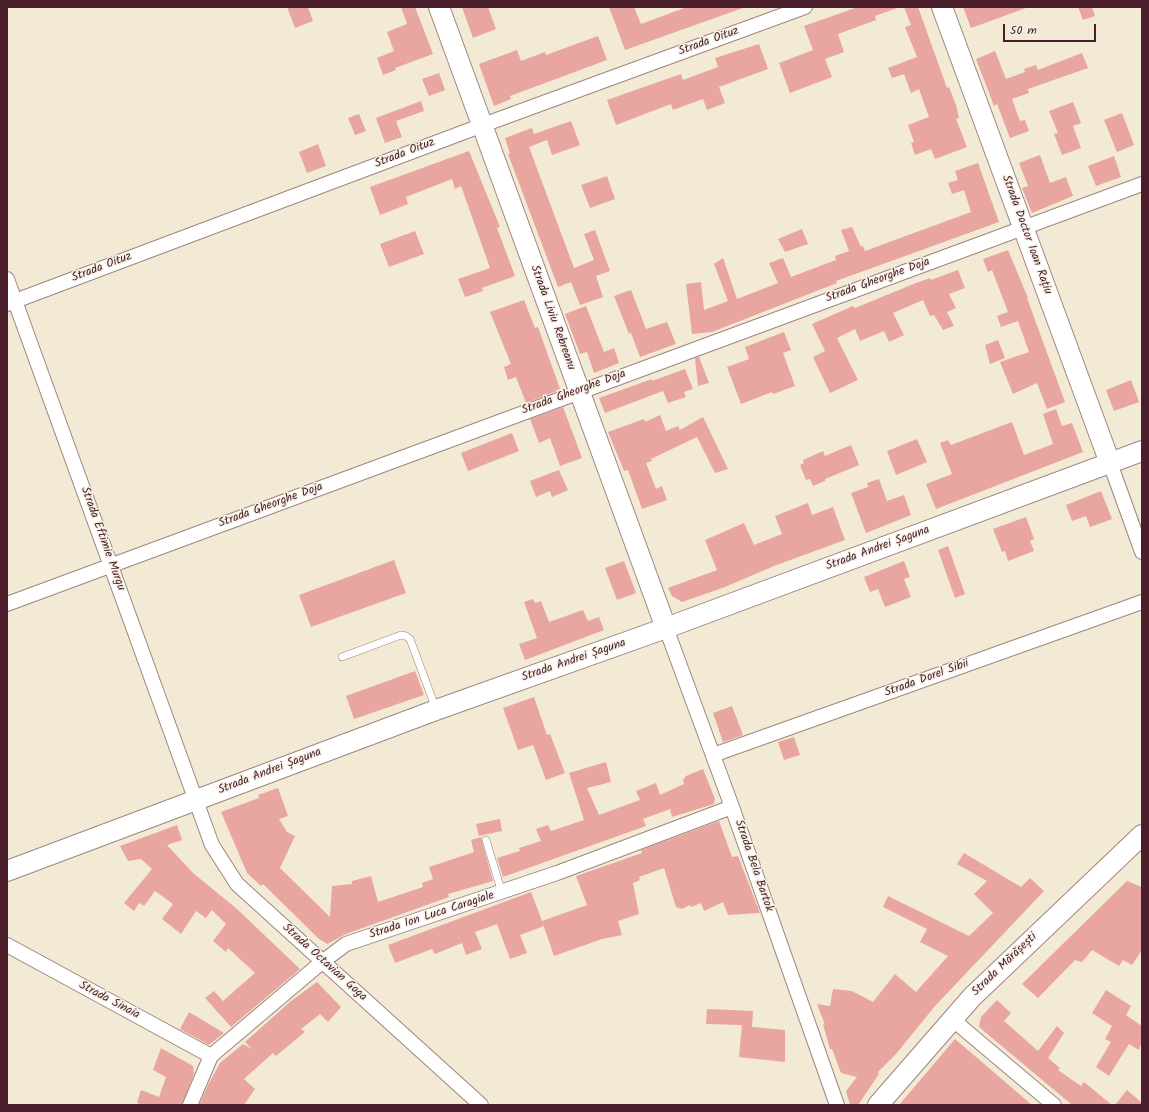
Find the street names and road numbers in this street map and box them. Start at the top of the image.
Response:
street label: Strada Oituz [677,24,741,60]
street label: Strada Oituz [373,136,437,172]
street label: Strada Doctor Ioan Rațiu [998,173,1054,297]
street label: Strada Oituz [70,250,134,286]
street label: Strada Gheorghe Doja [824,255,932,307]
street label: Strada Liviu Rebreanu [526,263,578,373]
street label: Strada Gheorghe Doja [520,367,628,419]
street label: Strada Gheorghe Doja [217,480,325,532]
street label: Strada Eftimie Murgu [77,485,127,593]
street label: Strada Andrei Șaguna [824,524,932,574]
street label: Strada Andrei Șaguna [520,636,628,686]
street label: Strada Dorel Sibii [883,657,971,701]
street label: Strada Andrei Șaguna [216,746,324,798]
street label: Strada Bela Bartok [730,818,776,914]
street label: Strada Ion Luca Caragiale [368,889,496,943]
street label: Strada Octavian Goga [279,921,369,1005]
street label: Strada Mărășești [969,930,1041,1000]
street label: Strada Sinaia [76,979,142,1023]

